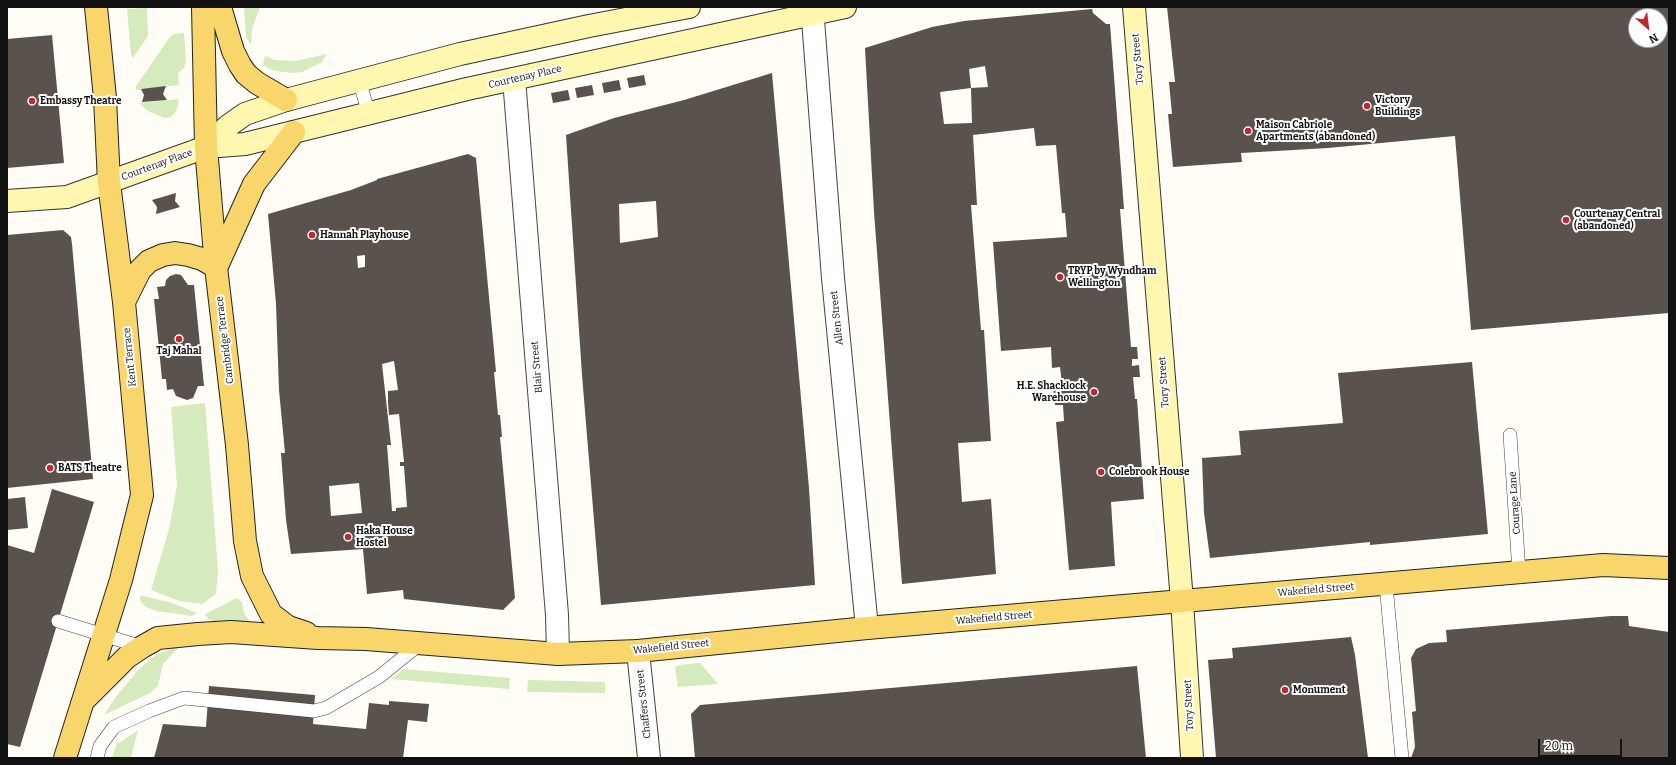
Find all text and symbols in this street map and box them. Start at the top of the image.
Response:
north arrow [1628,8,1668,48]
text: N [1647,30,1660,46]
street label: Tory Street [1130,33,1146,85]
street label: Courtenay Place [487,63,563,91]
place label: Victory Buildings [1375,94,1420,118]
place label: Embassy Theatre [40,95,122,107]
marker: Embassy Theatre [27,96,37,106]
marker: Victory Buildings [1362,101,1372,111]
place label: Maison Cabriole Apartments (abandoned) [1256,119,1375,142]
marker: Maison Cabriole Apartments (abandoned) [1243,126,1253,136]
street label: Courtenay Place [120,147,194,183]
place label: Courtenay Central (abandoned) [1574,208,1660,232]
marker: Courtenay Central (abandoned) [1561,215,1571,225]
place label: Hannah Playhouse [320,229,409,241]
marker: Hannah Playhouse [307,230,317,240]
place label: TRYP by Wyndham Wellington [1068,265,1157,288]
marker: TRYP by Wyndham Wellington [1055,272,1065,282]
street label: Allen Street [828,290,846,346]
street label: Cambridge Terrace [214,295,236,385]
street label: Kent Terrace [121,327,139,387]
marker: Taj Mahal [174,334,184,344]
street label: Blair Street [529,340,545,394]
place label: Taj Mahal [156,345,202,357]
street label: Tory Street [1156,356,1172,408]
place label: H.E. Shacklock Warehouse [1017,380,1086,404]
marker: H.E. Shacklock Warehouse [1089,387,1099,397]
place label: BATS Theatre [58,462,122,474]
marker: BATS Theatre [45,463,55,473]
place label: Colebrook House [1109,466,1189,478]
marker: Colebrook House [1096,467,1106,477]
street label: Courage Lane [1507,471,1523,535]
place label: Haka House Hostel [356,525,413,548]
marker: Haka House Hostel [343,532,353,542]
street label: Wakefield Street [1277,581,1355,599]
street label: Wakefield Street [955,609,1033,627]
street label: Wakefield Street [632,637,710,657]
street label: Chaffers Street [634,669,654,739]
street label: Tory Street [1182,679,1196,731]
place label: Monument [1293,684,1346,696]
marker: Monument [1280,685,1290,695]
scale bar [1540,731,1624,757]
text: 20 m [1545,739,1573,753]

